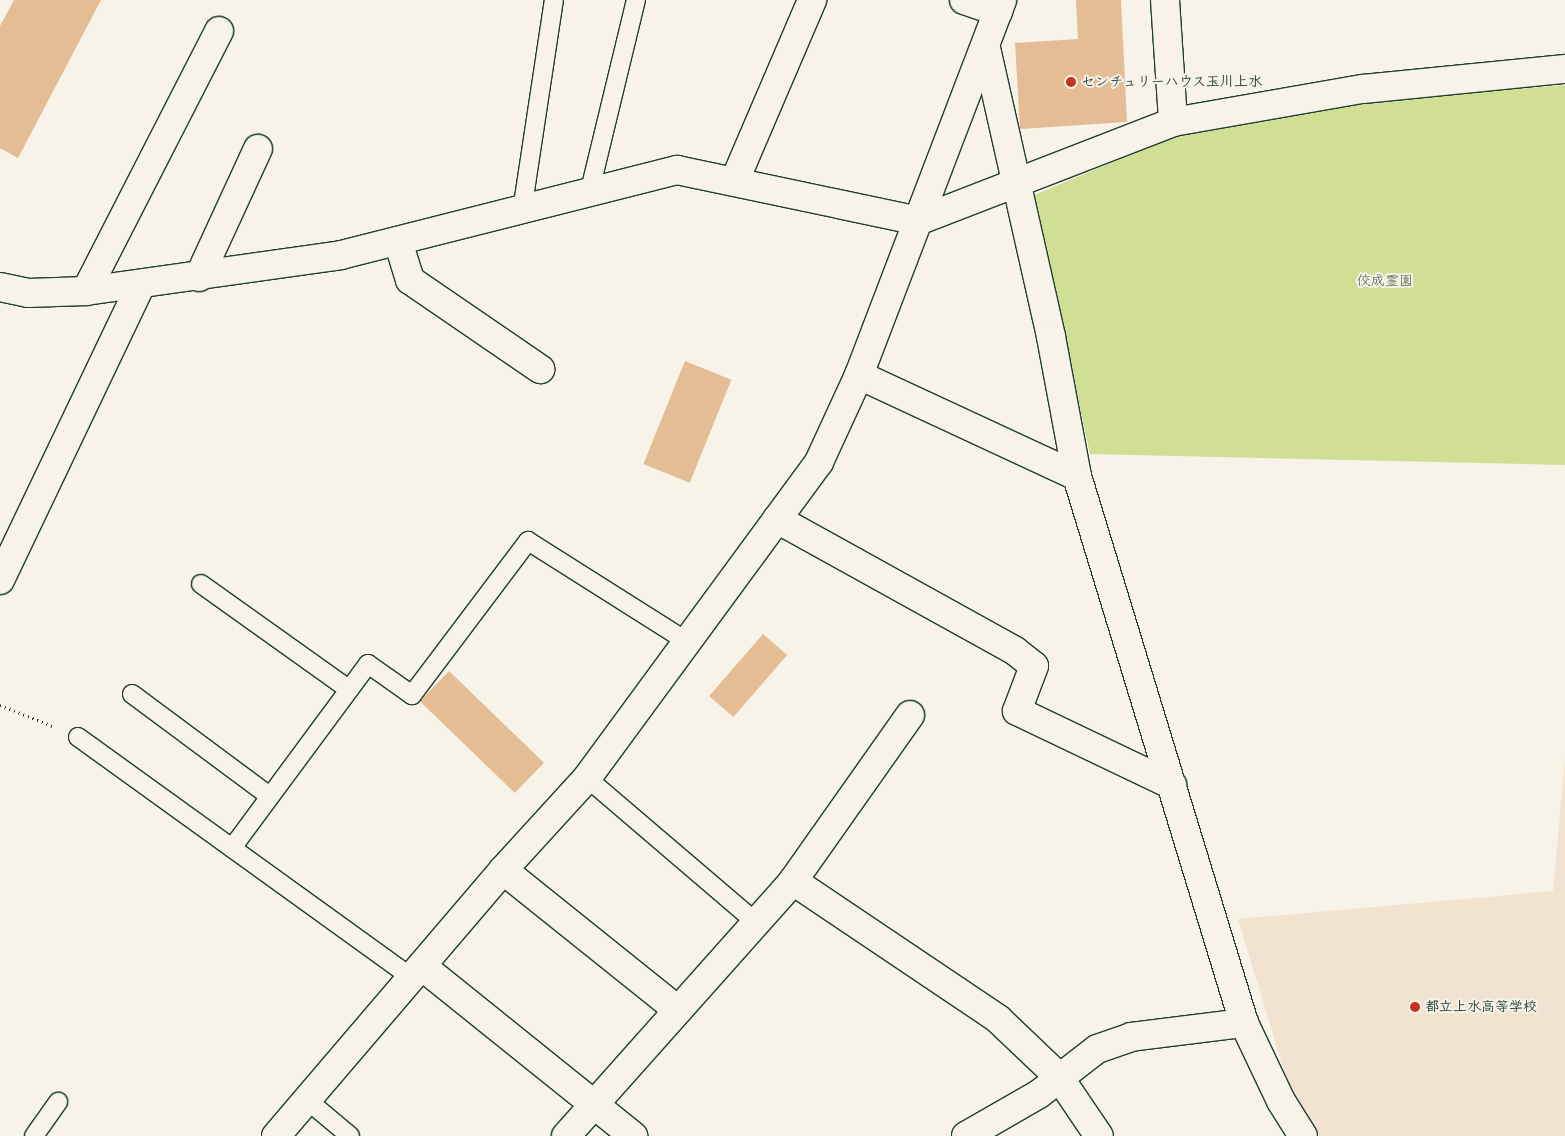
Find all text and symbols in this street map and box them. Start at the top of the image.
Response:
place label: センチュリーハウス玉川上水 [1081,74,1263,90]
marker: センチュリーハウス玉川上水 [1065,76,1077,88]
park label: 佼成霊園 [1357,273,1413,289]
place label: 都立上水高等学校 [1425,999,1537,1015]
marker: 都立上水高等学校 [1409,1001,1421,1013]

